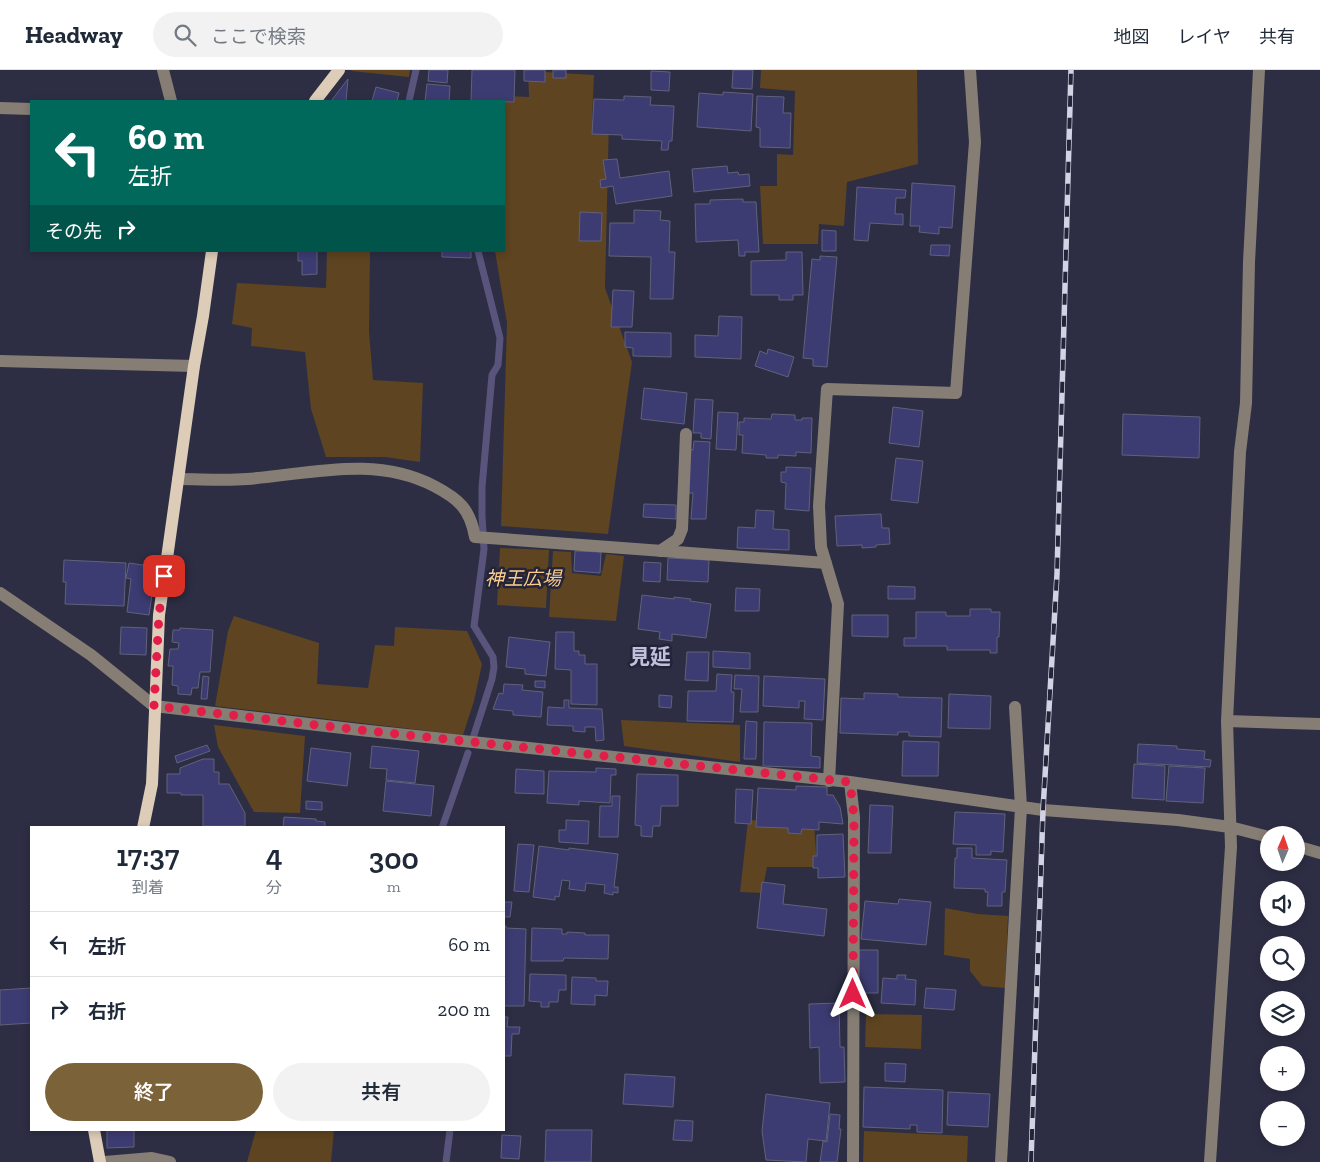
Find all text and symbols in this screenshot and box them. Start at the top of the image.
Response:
search box [153,12,503,57]
text: Headway [25,20,123,49]
icon: search [171,21,199,49]
text: ここで検索 [211,25,306,48]
text: 地図 [1114,26,1150,48]
text: レイヤ [1178,26,1231,48]
text: 共有 [1259,26,1295,48]
text: 60 m [128,116,204,158]
icon: left [45,120,110,185]
text: 左折 [128,163,172,190]
icon: right [112,215,140,243]
text: その先 [45,220,102,243]
pin [143,555,185,597]
icon: arrive [150,562,178,590]
park label: 神王広場 [485,567,563,590]
district label: 見延 [629,644,671,669]
north arrow [1260,826,1305,871]
map controls [1260,826,1305,1146]
text: 17:37 [116,838,179,874]
text: 4 [266,838,282,874]
text: 300 [369,841,419,877]
text: m [387,877,401,896]
text: 到着 [132,878,164,897]
text: 分 [266,878,282,897]
button: sound [1260,881,1305,926]
icon: left [45,930,73,958]
text: 60 m [448,933,490,956]
text: 左折 [88,935,126,958]
button: search [1260,936,1305,981]
position arrow [826,967,878,1019]
button: layers [1260,991,1305,1036]
icon: right [45,995,73,1023]
text: 200 m [438,998,490,1021]
text: 右折 [88,1000,126,1023]
button: + [1260,1046,1305,1091]
button: 終了 [45,1063,263,1121]
button: 共有 [273,1063,490,1121]
button: − [1260,1101,1305,1146]

